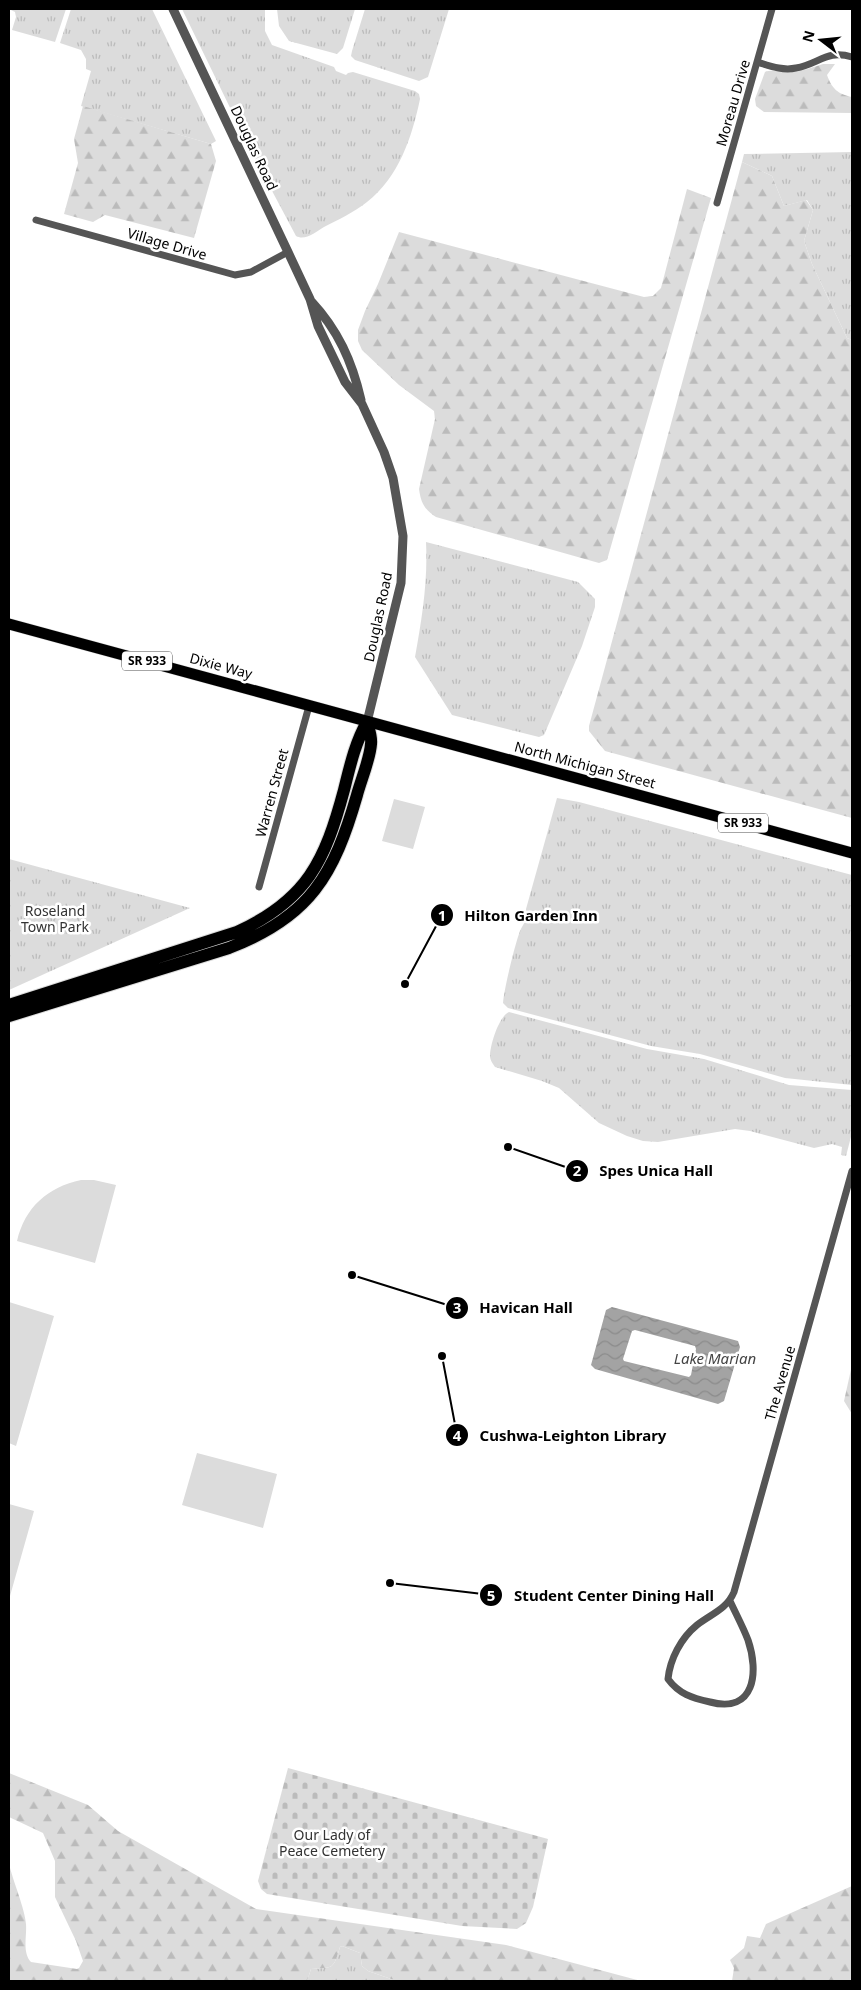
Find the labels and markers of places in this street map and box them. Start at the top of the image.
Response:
callout: Hilton Garden Inn [429,900,608,930]
callout: Spes Unica Hall [564,1156,723,1186]
callout: Havican Hall [444,1293,582,1323]
callout: Cushwa-Leighton Library [445,1420,676,1450]
callout: Student Center Dining Hall [479,1580,724,1610]

